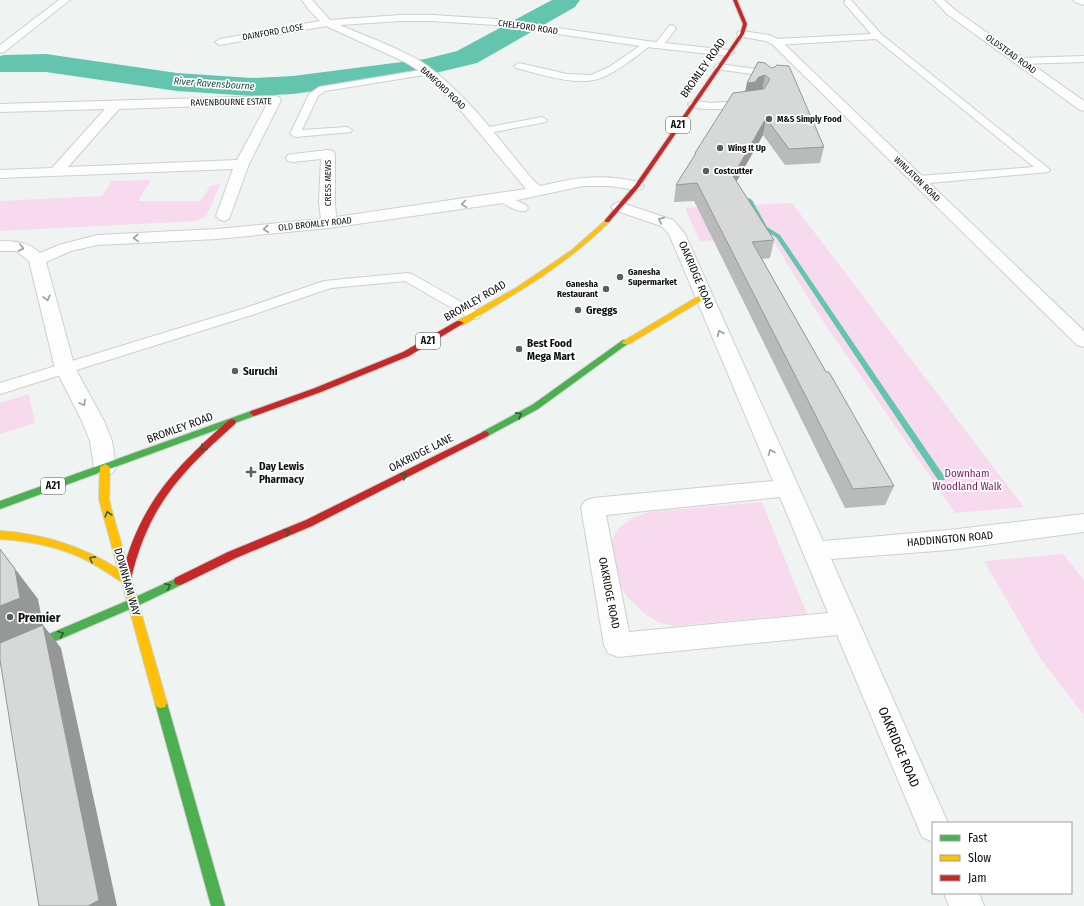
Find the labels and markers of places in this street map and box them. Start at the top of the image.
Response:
marker: M&S Simply Food [764,114,774,124]
place label: M&S Simply Food [777,114,842,124]
marker: Wing It Up [715,143,725,153]
place label: Wing It Up [728,143,766,153]
marker: Costcutter [701,166,711,176]
place label: Costcutter [714,166,754,176]
place label: Ganesha Supermarket [628,267,678,287]
marker: Ganesha Supermarket [615,272,625,282]
place label: Ganesha Restaurant [557,279,599,299]
marker: Ganesha Restaurant [601,284,611,294]
place label: Greggs [586,304,618,317]
marker: Greggs [573,305,583,315]
place label: Best Food Mega Mart [527,337,575,363]
marker: Best Food Mega Mart [514,344,524,354]
place label: Suruchi [243,365,278,378]
marker: Suruchi [230,366,240,376]
place label: Day Lewis Pharmacy [259,460,305,486]
marker: Day Lewis Pharmacy [246,467,256,477]
place label: Premier [18,610,61,625]
marker: Premier [5,612,15,622]

